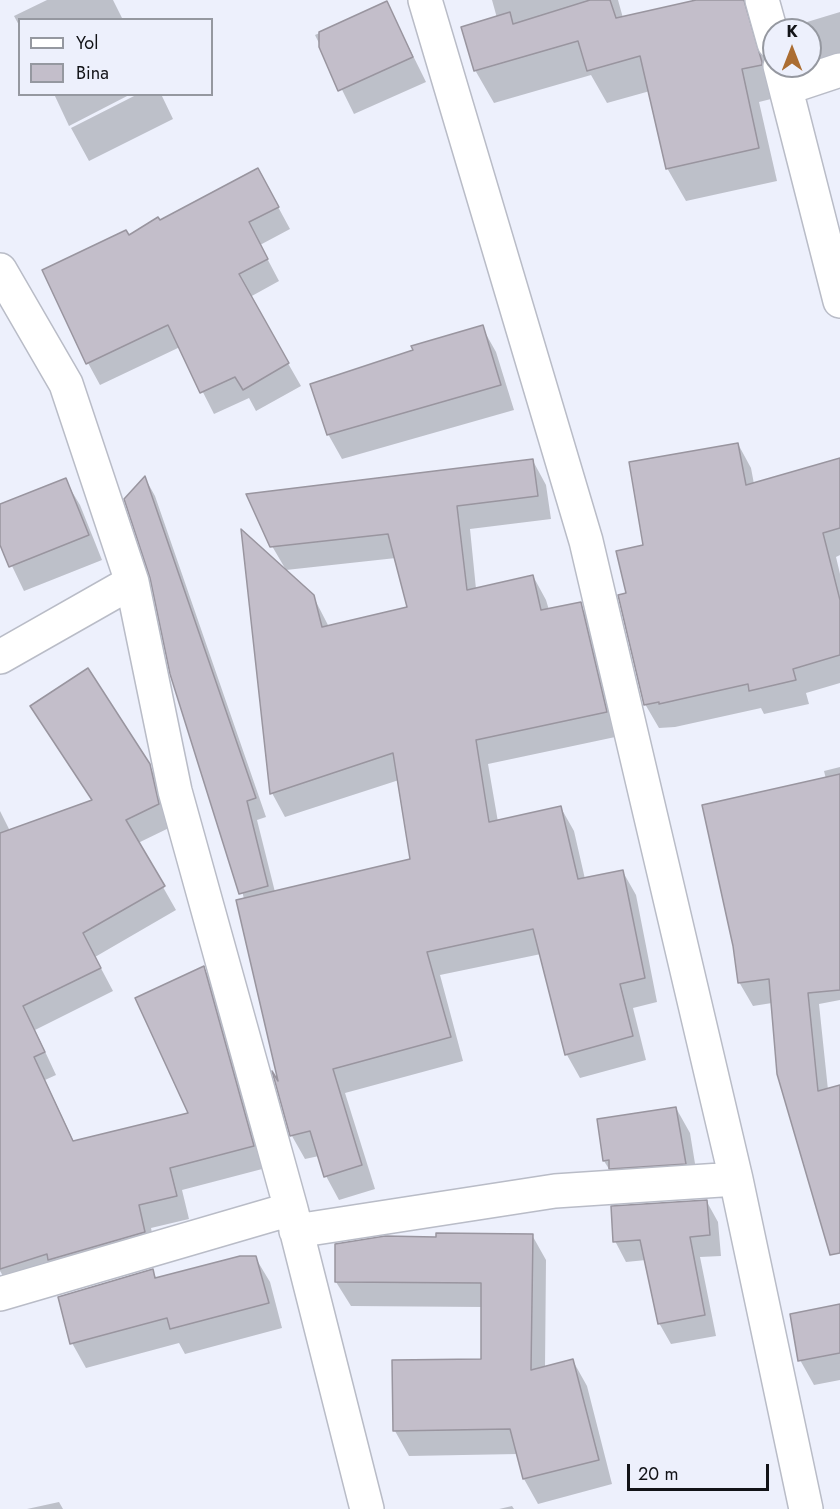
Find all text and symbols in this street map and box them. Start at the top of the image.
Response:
legend [18,18,213,96]
north arrow [762,18,822,78]
text: K [786,20,798,43]
text: Yol [76,30,98,56]
text: Bina [76,60,109,86]
scale bar [630,1452,772,1490]
text: 20 m [638,1461,678,1487]

